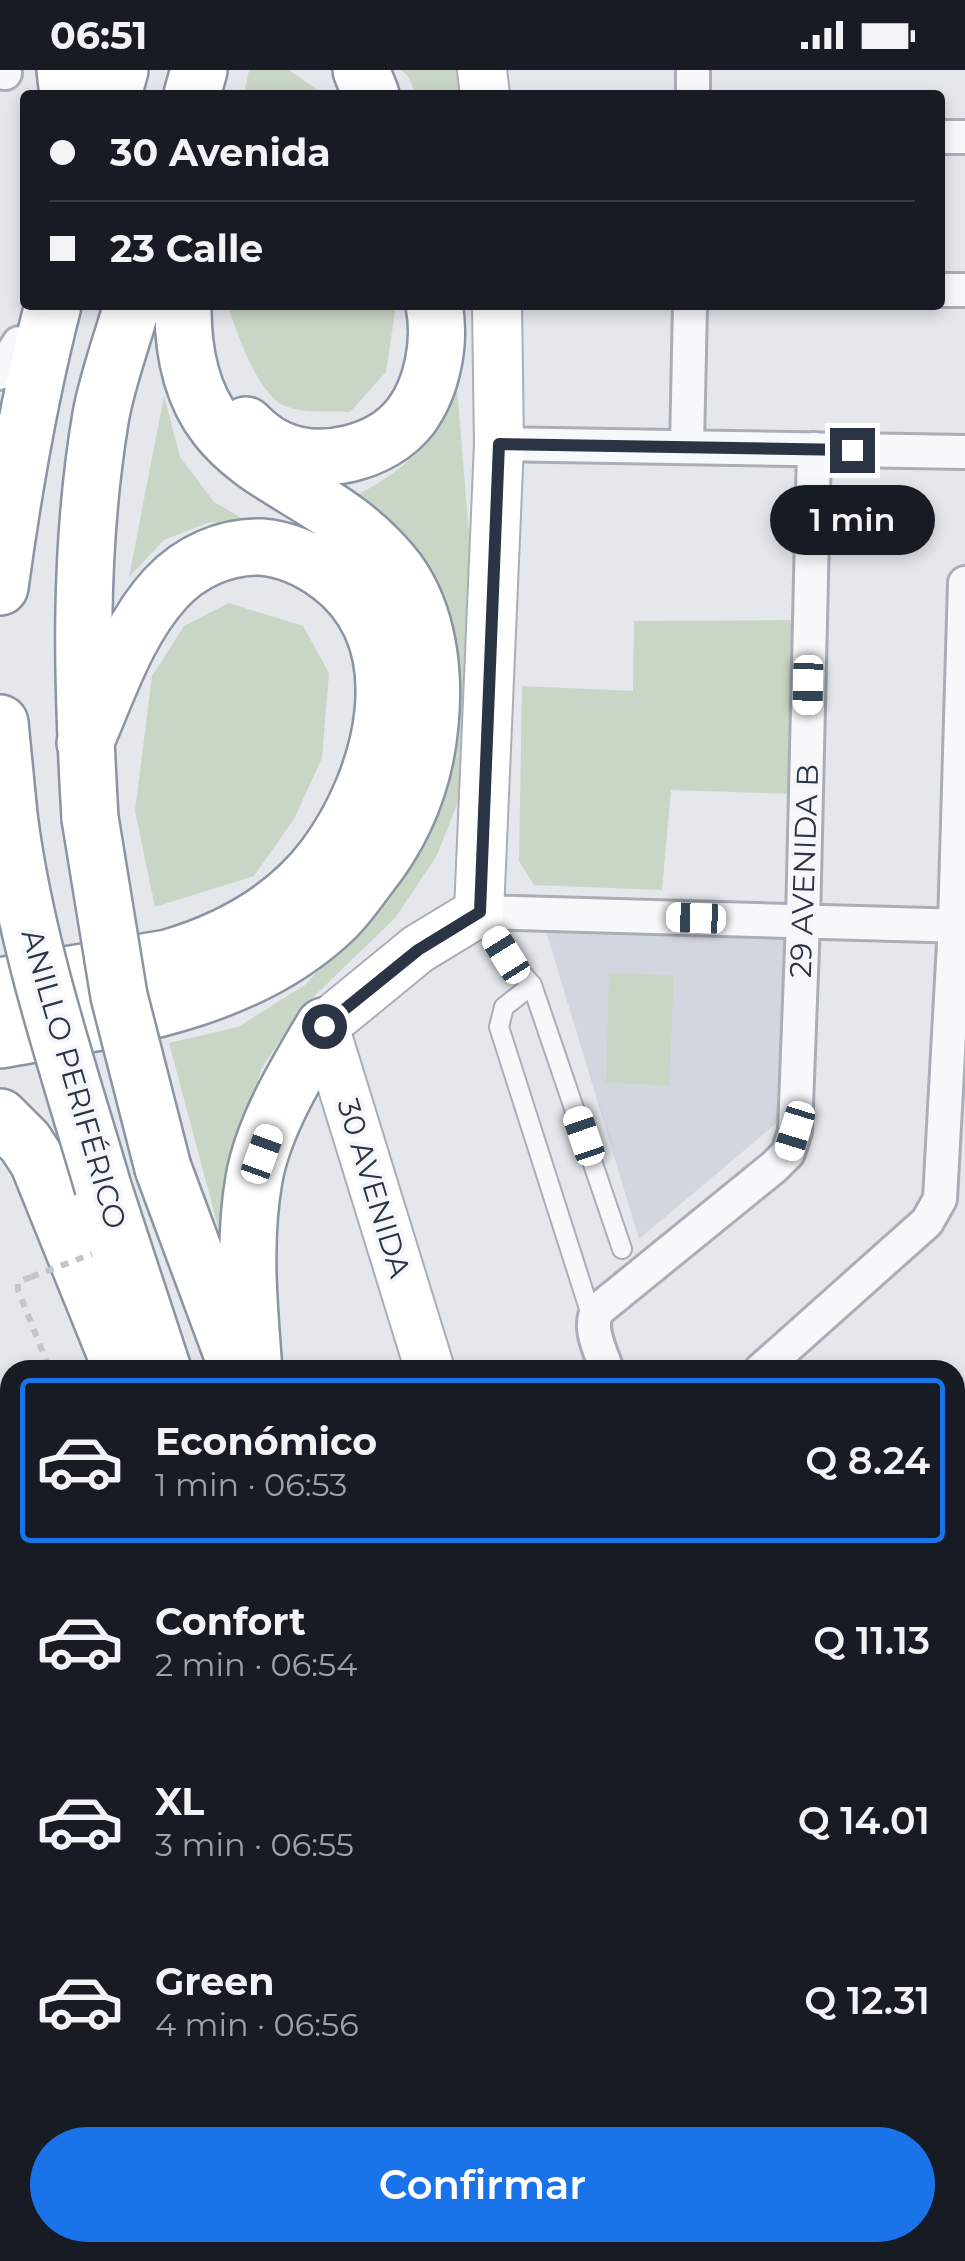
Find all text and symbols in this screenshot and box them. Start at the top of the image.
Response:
text: 06:51 [50,12,147,59]
text: 30 Avenida [110,129,331,176]
text: 23 Calle [110,225,263,272]
route end [830,428,875,473]
callout: 1 min [770,485,934,555]
text: 1 min [810,500,895,539]
car [792,655,824,715]
street label: 29 AVENIDA B [782,763,826,979]
car [665,902,727,934]
car [477,922,535,988]
street label: ANILLO PERIFÉRICO [13,925,135,1233]
route start [302,1004,347,1049]
street label: 30 AVENIDA [329,1094,419,1282]
car [772,1098,818,1164]
car [560,1103,608,1169]
car [238,1121,286,1187]
icon: car [35,1416,125,1506]
text: Económico [155,1418,377,1465]
text: Q 8.24 [805,1437,930,1484]
text: 1 min · 06:53 [155,1465,347,1504]
icon: car [35,1596,125,1686]
text: Confort [155,1598,306,1645]
text: Q 11.13 [813,1617,930,1664]
text: 2 min · 06:54 [155,1645,357,1684]
icon: car [35,1776,125,1866]
text: XL [155,1778,204,1825]
text: Q 14.01 [798,1797,930,1844]
text: 3 min · 06:55 [155,1825,354,1864]
icon: car [35,1956,125,2046]
text: Green [155,1958,275,2005]
text: Q 12.31 [804,1977,930,2024]
text: 4 min · 06:56 [155,2005,359,2044]
button: Confirmar [30,2127,935,2242]

